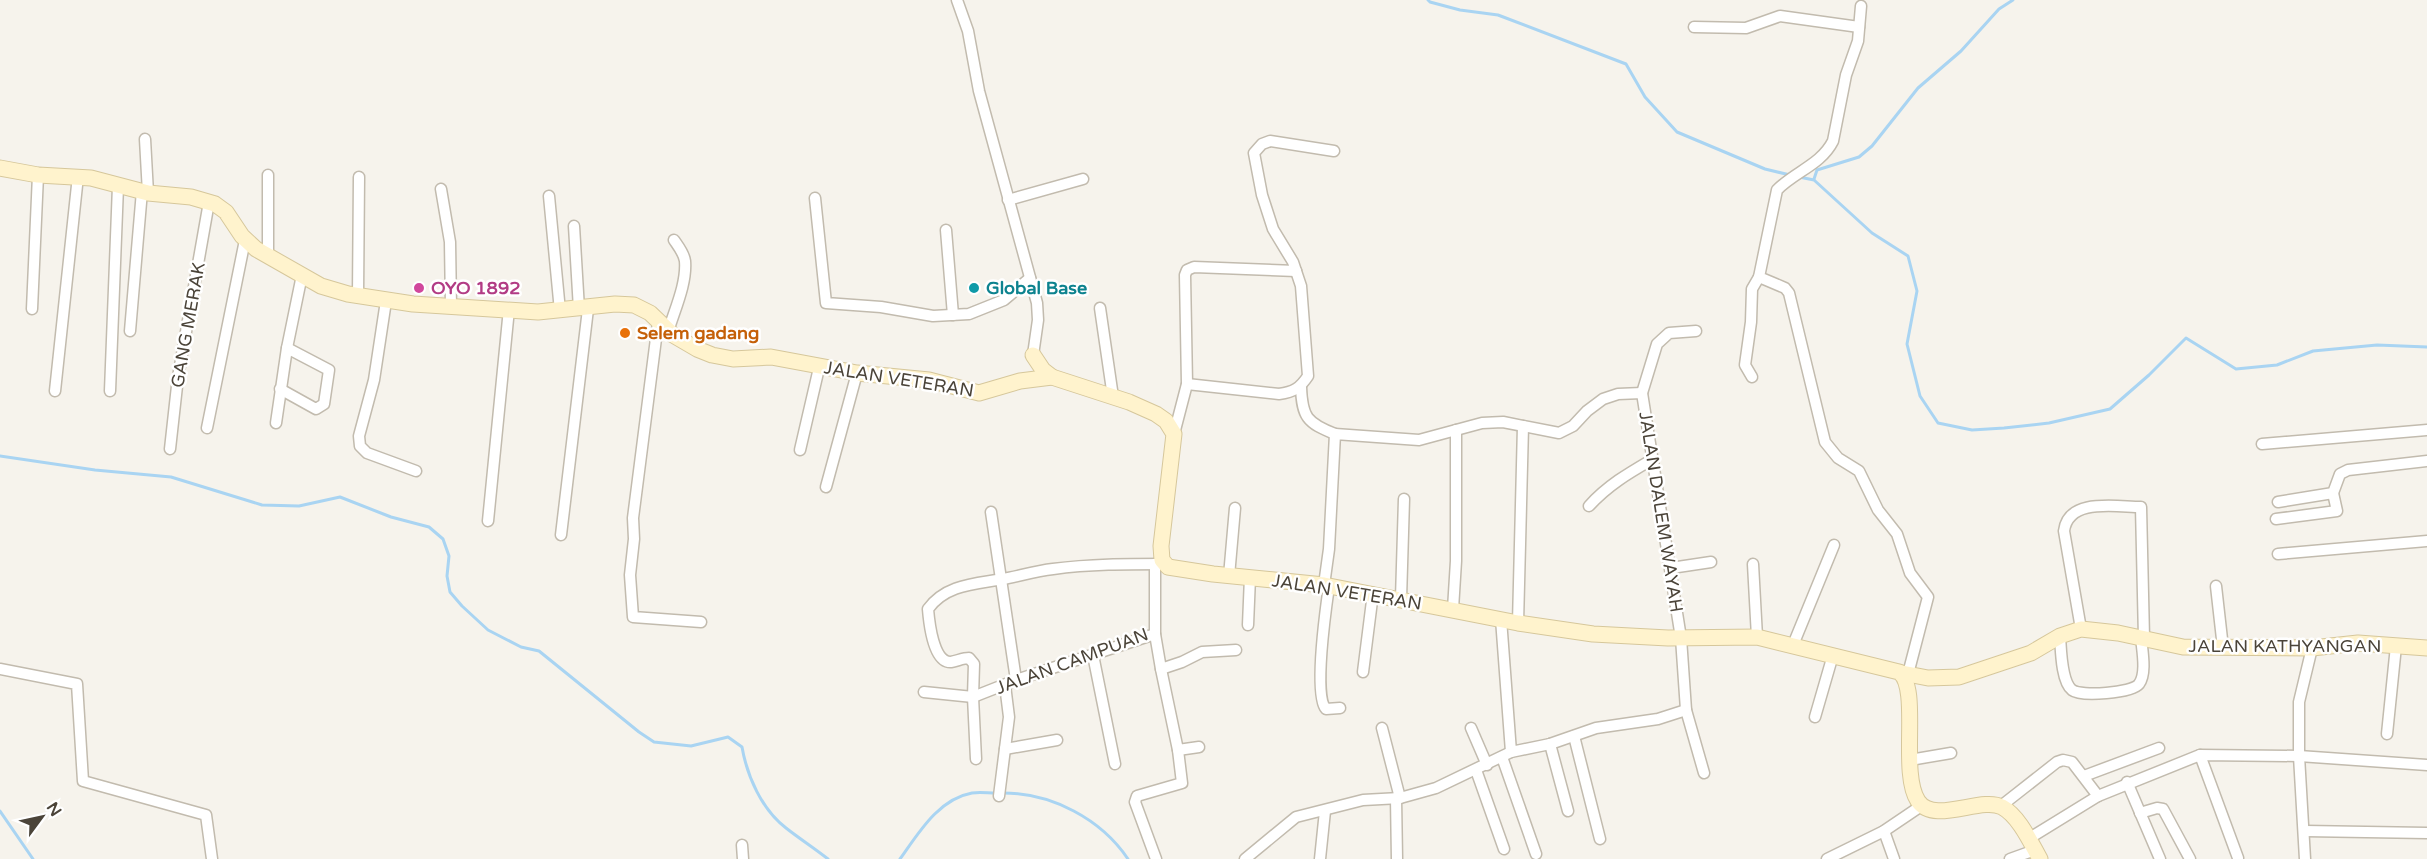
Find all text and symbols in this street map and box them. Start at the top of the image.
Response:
street label: GANG MERAK [166,261,210,389]
place label: OYO 1892 [431,277,521,299]
place label: Global Base [986,277,1087,299]
marker: OYO 1892 [412,281,426,295]
marker: Global Base [967,281,981,295]
place label: Selem gadang [637,322,759,344]
marker: Selem gadang [618,326,632,340]
street label: JALAN VETERAN [822,356,976,402]
street label: JALAN DALEM WAYAH [1634,410,1688,614]
street label: JALAN VETERAN [1270,569,1424,615]
street label: JALAN CAMPUAN [993,623,1151,699]
street label: JALAN KATHYANGAN [2189,635,2381,657]
north arrow [12,787,72,847]
text: N [42,799,66,820]

